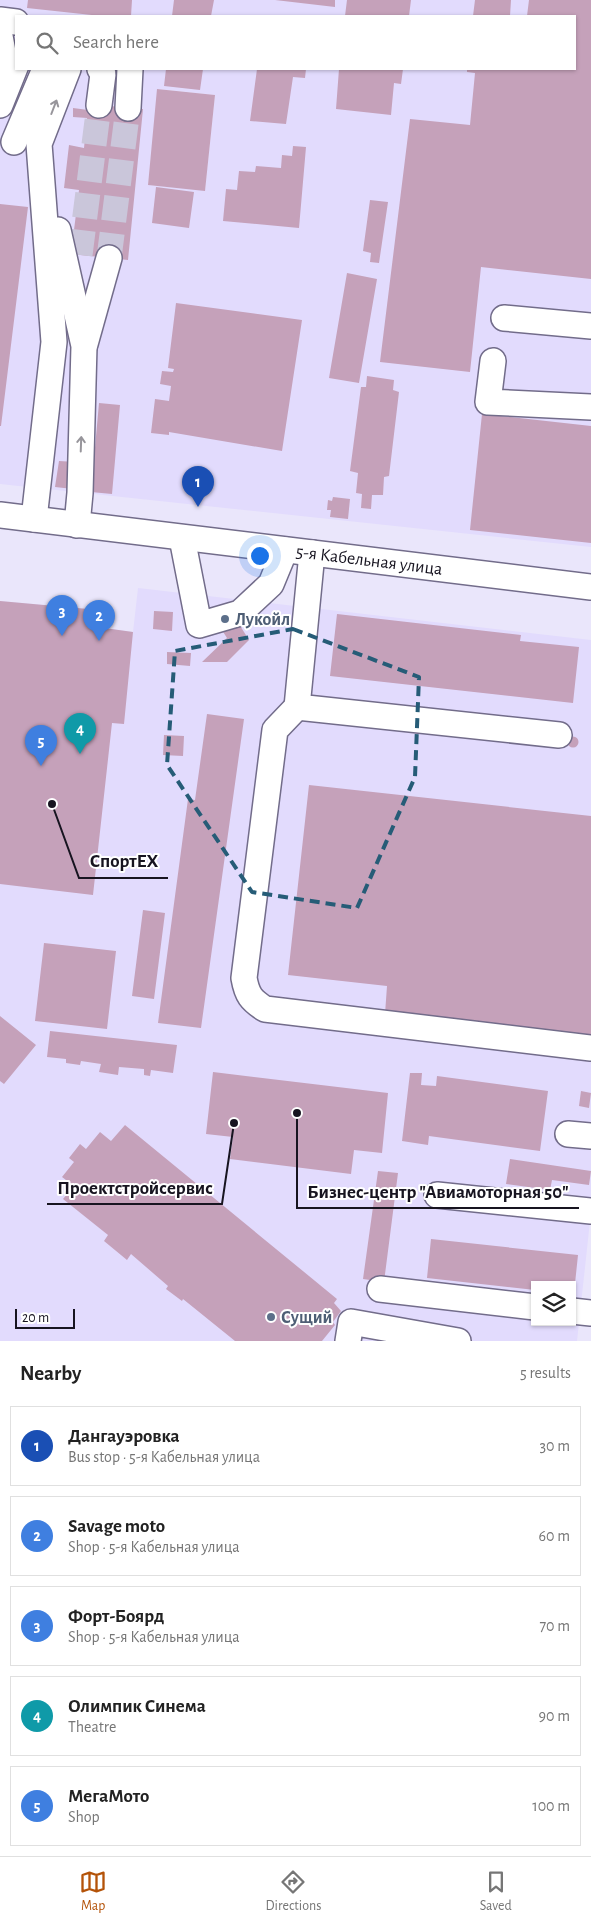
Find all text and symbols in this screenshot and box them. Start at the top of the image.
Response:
search box [15,15,576,70]
icon: search [33,29,61,57]
text: Search here [73,33,159,52]
one-way arrow [50,99,59,115]
one-way arrow [77,436,86,452]
pin: 1 [182,466,214,507]
your location [247,543,273,569]
street label: 5-я Кабельная улица [295,543,443,579]
pin: 3 [46,595,78,636]
pin: 2 [83,600,115,641]
place label: Лукойл [235,611,290,629]
marker: Лукойл [219,613,231,625]
pin: 4 [64,713,96,754]
pin: 5 [25,725,57,766]
callout: СпортEX [79,844,168,878]
text: СпортEX [90,852,158,871]
callout: Проектстройсервис [47,1170,222,1204]
callout: Бизнес-центр "Авиамоторная 50" [297,1174,579,1208]
text: Проектстройсервис [57,1179,213,1198]
text: Бизнес-центр "Авиамоторная 50" [307,1183,569,1202]
map controls [531,1281,576,1326]
button: layers [531,1281,576,1326]
scale bar [15,1306,75,1329]
place label: Сущий [281,1309,332,1327]
text: 20 m [22,1311,49,1325]
marker: Сущий [265,1311,277,1323]
text: Nearby [20,1363,81,1384]
text: 5 results [520,1365,571,1381]
text: Дангауэровка [68,1427,180,1446]
text: 1 [34,1438,40,1454]
text: 30 m [540,1438,570,1454]
text: Bus stop · 5-я Кабельная улица [68,1449,260,1465]
text: Savage moto [68,1517,165,1536]
text: 2 [33,1528,41,1544]
text: 60 m [539,1528,570,1544]
text: Shop · 5-я Кабельная улица [68,1539,240,1555]
text: Форт-Боярд [68,1607,164,1626]
text: 3 [34,1618,40,1634]
text: 70 m [539,1618,570,1634]
text: Shop · 5-я Кабельная улица [68,1629,240,1645]
text: Олимпик Синема [68,1697,206,1716]
text: 4 [33,1708,41,1724]
text: 90 m [539,1708,570,1724]
text: Theatre [68,1719,116,1735]
text: МегаМото [68,1787,149,1806]
text: 5 [34,1798,40,1814]
text: 100 m [532,1798,570,1814]
text: Shop [68,1809,100,1825]
tab: Map [79,1868,107,1915]
tab: Directions [266,1868,321,1915]
tab: Saved [480,1868,512,1915]

